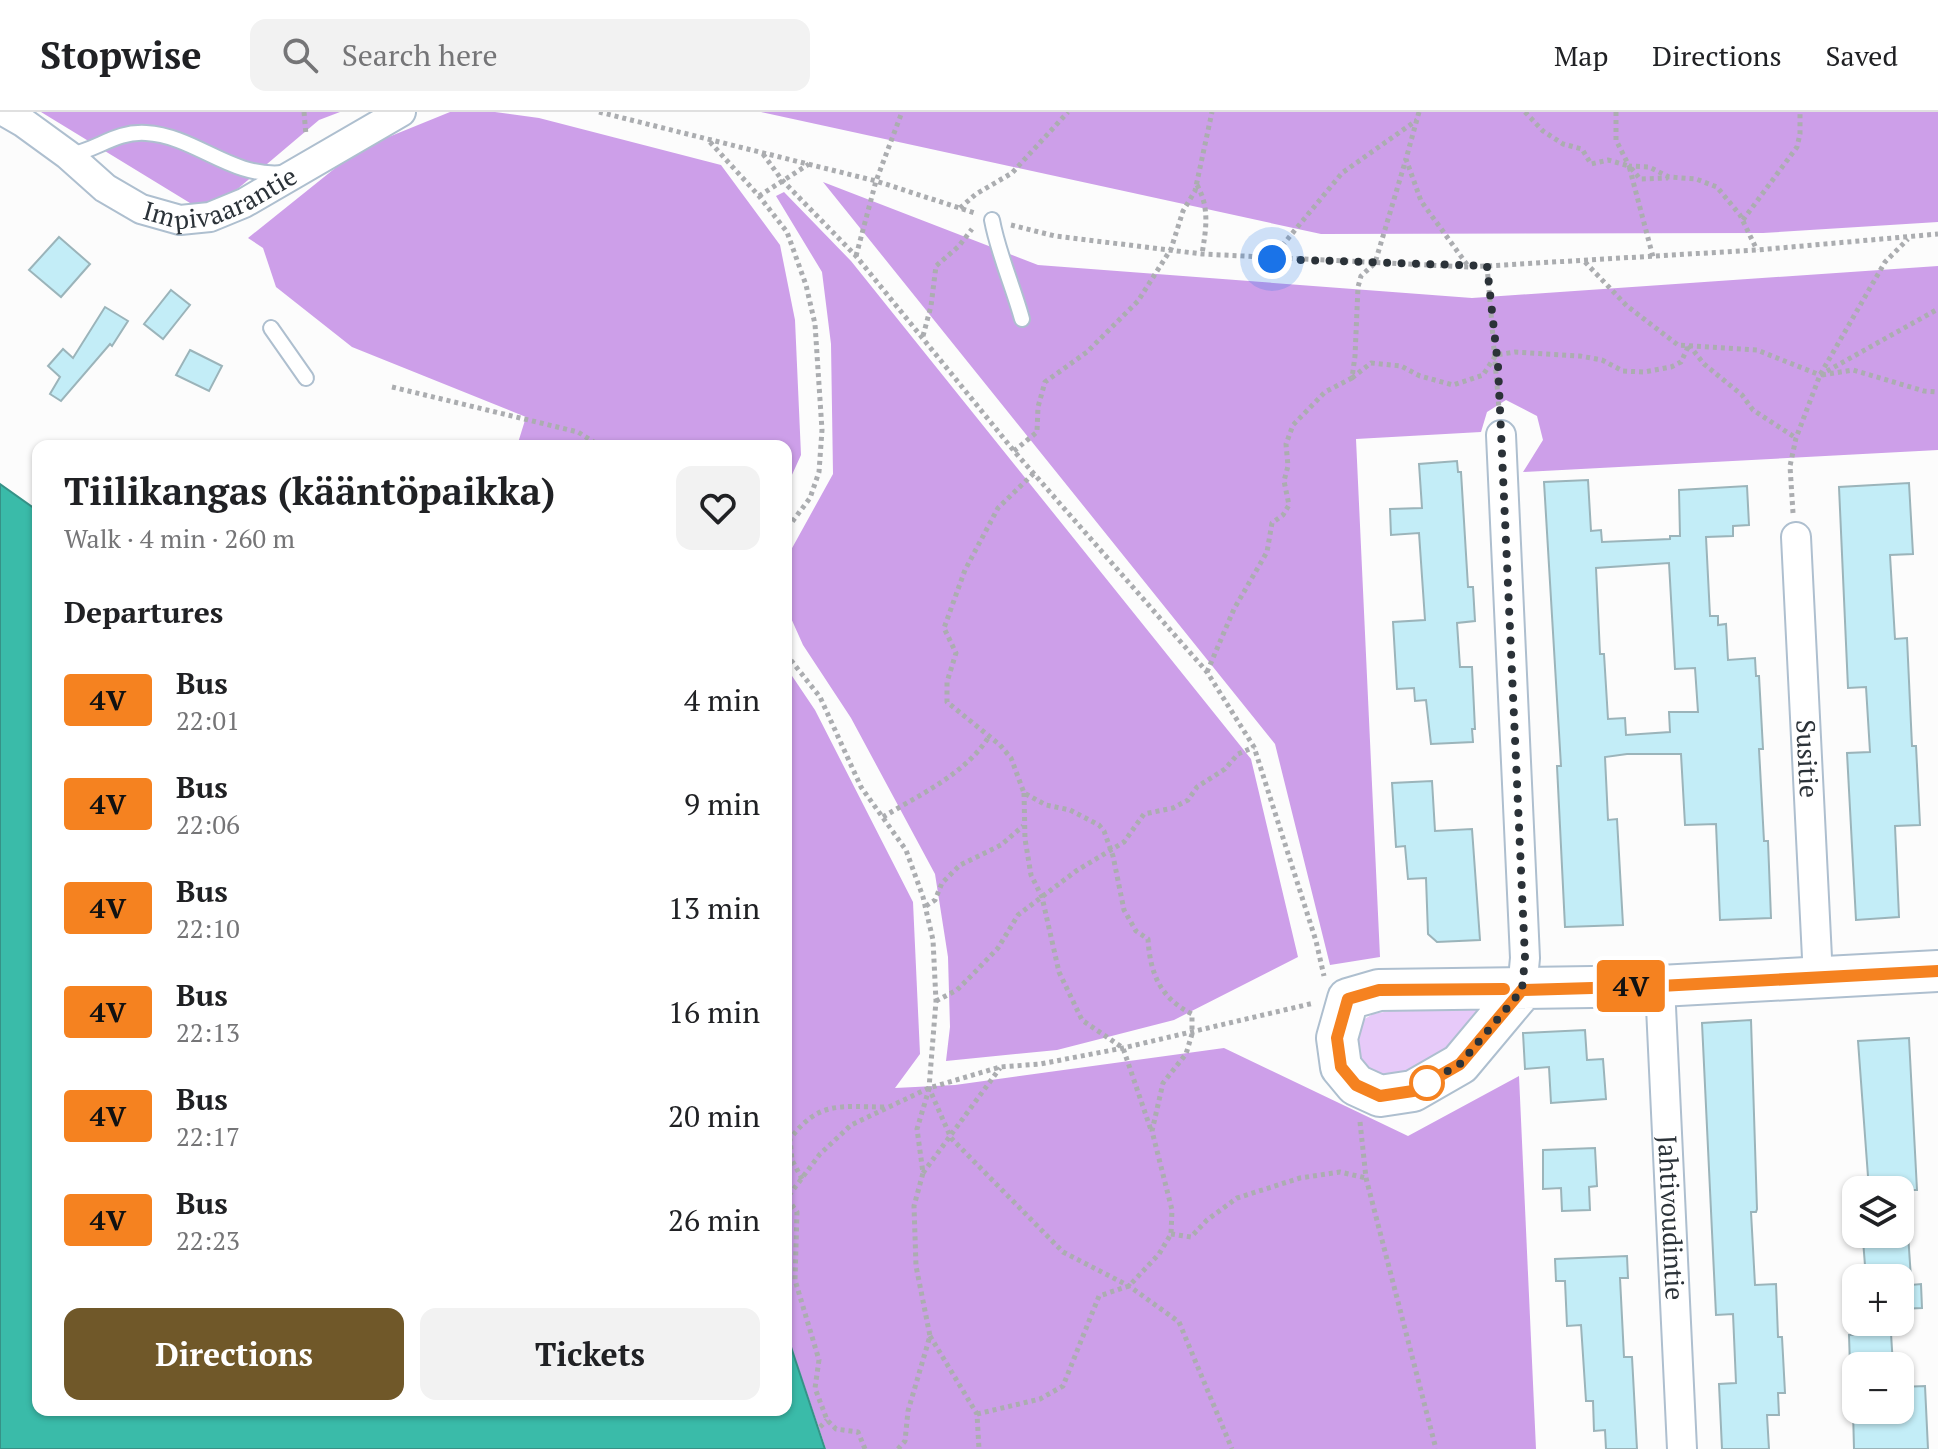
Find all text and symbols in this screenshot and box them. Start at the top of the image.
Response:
search box [250,19,810,91]
text: Stopwise [40,30,202,80]
icon: search [278,33,322,77]
text: Search here [342,35,498,75]
text: Map [1554,37,1608,74]
text: Directions [1652,37,1782,74]
text: Saved [1826,37,1898,74]
street label: Impivaarantie [140,158,302,237]
your location [1252,239,1292,279]
text: Tiilikangas (kääntöpaikka) [64,466,555,516]
button: heart [676,466,760,550]
text: Walk · 4 min · 260 m [64,521,295,555]
text: Departures [64,592,223,632]
text: Bus [176,663,228,703]
text: 4 min [684,680,760,720]
text: 4V [90,681,126,718]
text: 22:01 [176,703,240,737]
street label: Susitie [1789,719,1827,799]
text: Bus [176,767,228,807]
text: 9 min [684,784,760,824]
text: 4V [90,785,126,822]
text: 22:06 [176,807,240,841]
text: Bus [176,871,228,911]
text: 13 min [668,888,760,928]
text: 4V [90,889,126,926]
text: 22:10 [176,911,240,945]
line badge: 4V [1595,960,1667,1012]
text: 4V [1613,967,1649,1004]
text: Bus [176,975,228,1015]
text: 16 min [668,992,760,1032]
text: 4V [90,993,126,1030]
text: 22:13 [176,1015,240,1049]
unlabelled marker [1410,1066,1444,1100]
text: Bus [176,1079,228,1119]
text: 20 min [668,1096,760,1136]
text: 4V [90,1097,126,1134]
text: 22:17 [176,1119,240,1153]
street label: Jahtivoudintie [1651,1134,1693,1301]
map controls [1842,1176,1914,1424]
button: layers [1842,1176,1914,1248]
text: Bus [176,1183,228,1223]
text: 26 min [668,1200,760,1240]
text: 4V [90,1201,126,1238]
text: 22:23 [176,1223,240,1257]
button: + [1842,1264,1914,1336]
button: Directions [64,1308,404,1400]
button: Tickets [420,1308,760,1400]
button: − [1842,1352,1914,1424]

